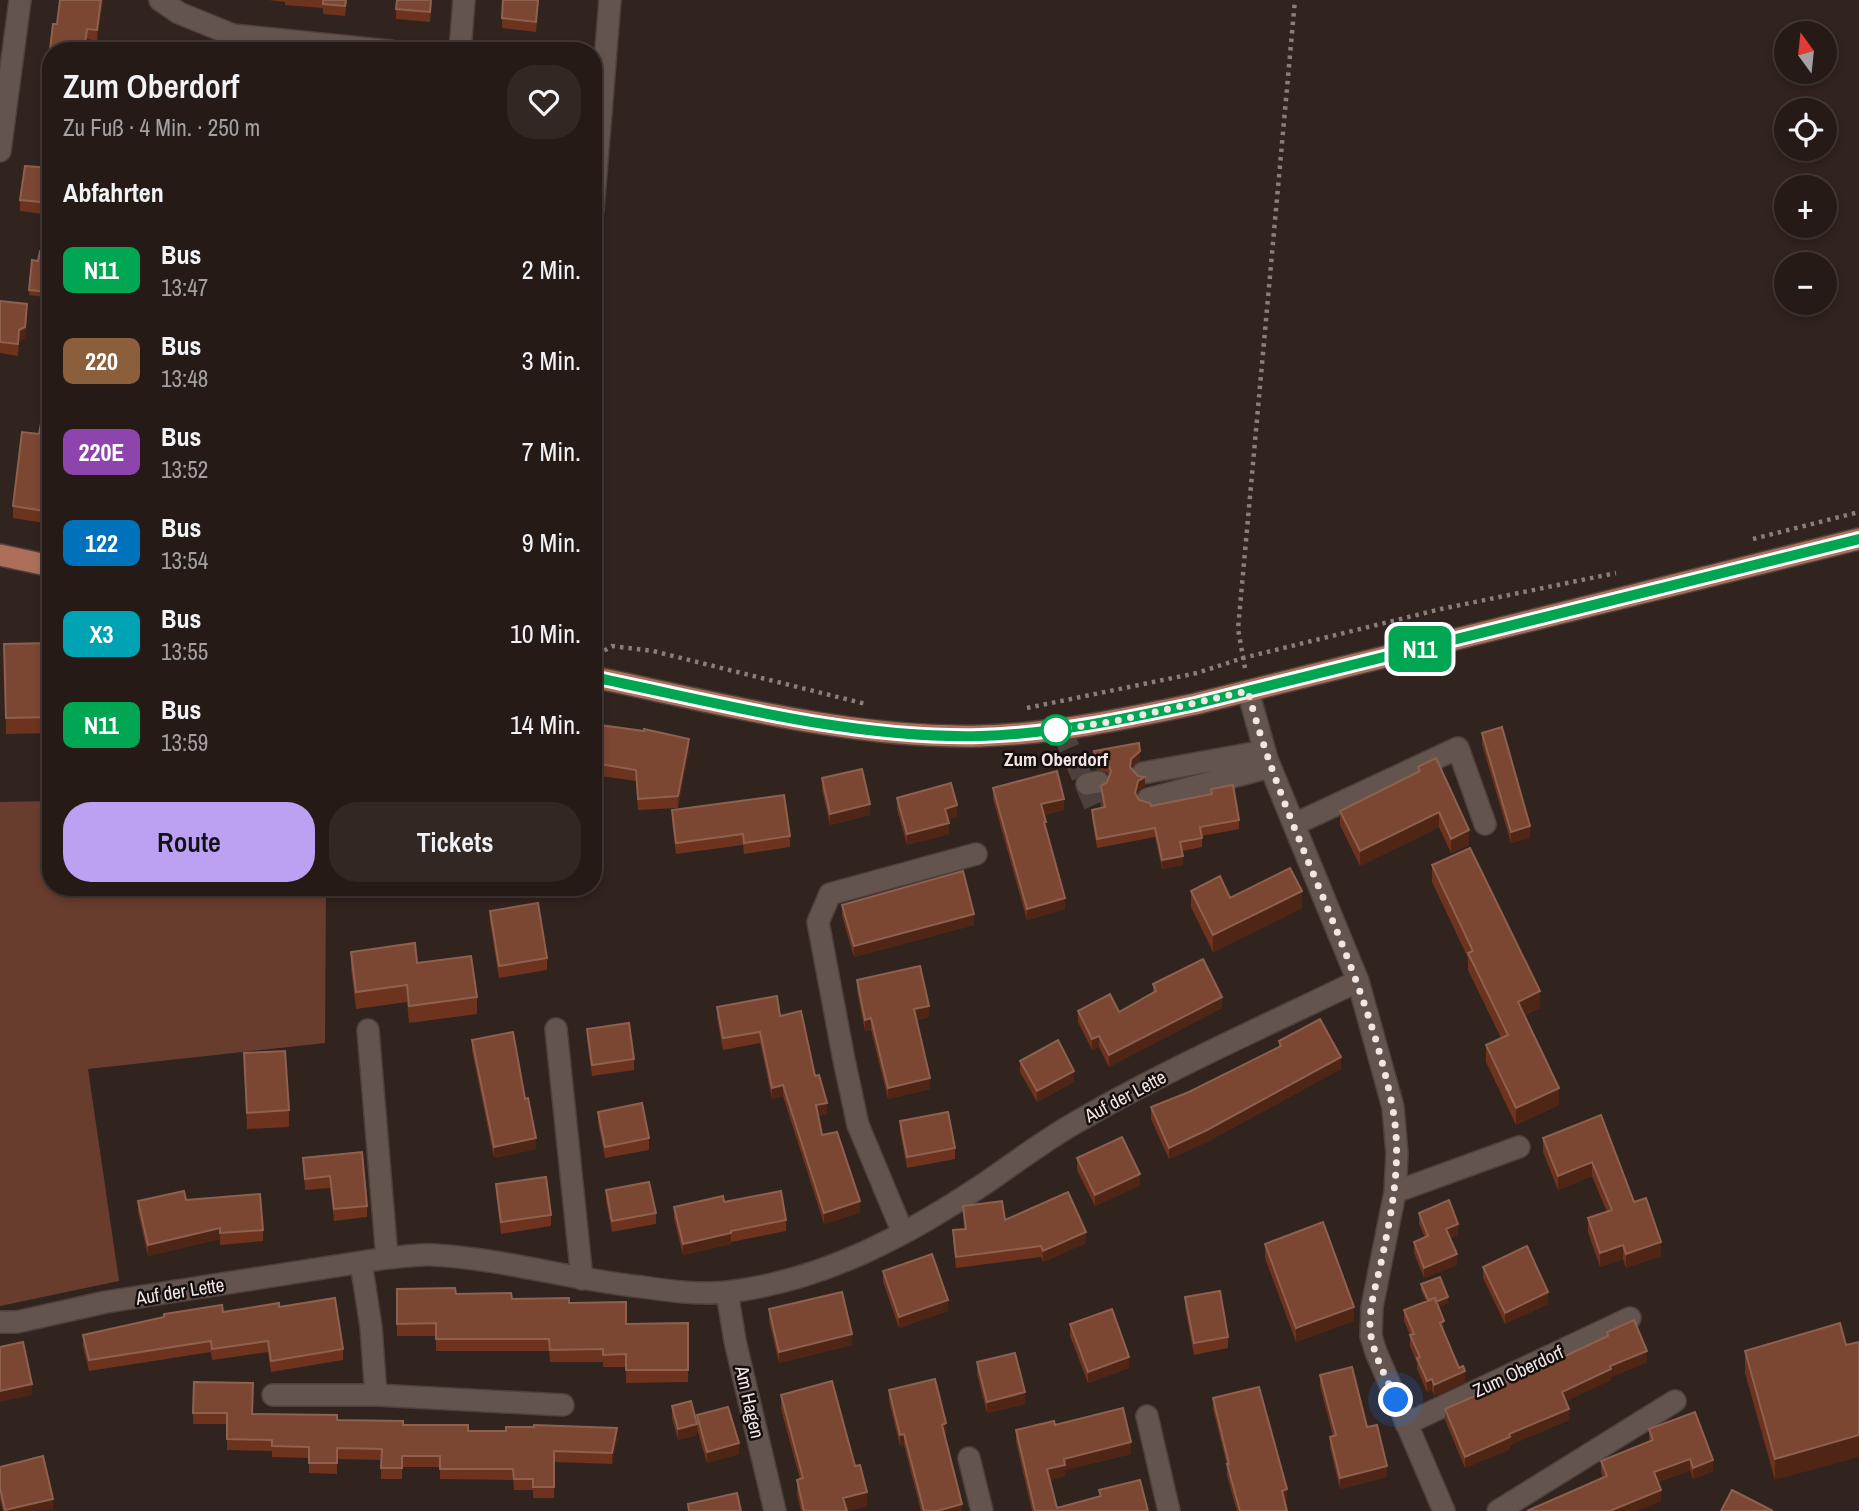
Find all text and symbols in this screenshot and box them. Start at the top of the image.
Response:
north arrow [1774,21,1838,84]
map controls [1774,21,1837,315]
text: Zum Oberdorf [63,64,239,108]
button: heart [507,65,581,139]
button: locate [1774,98,1837,161]
text: Zu Fuß · 4 Min. · 250 m [63,112,260,143]
text: Abfahrten [63,175,164,210]
button: + [1774,175,1837,238]
text: Bus [161,237,201,272]
text: 2 Min. [522,252,581,287]
button: − [1774,252,1837,315]
text: N11 [84,254,119,286]
text: 13:47 [161,272,208,303]
text: Bus [161,328,201,363]
text: 3 Min. [522,343,581,378]
text: 220 [85,345,118,377]
text: 13:48 [161,363,208,394]
text: Bus [161,419,201,454]
text: 7 Min. [522,434,581,469]
text: 220E [79,436,124,468]
text: 13:52 [161,454,208,485]
text: Bus [161,510,201,545]
text: 9 Min. [522,525,581,560]
text: 122 [85,527,118,559]
text: 13:54 [161,545,208,576]
text: Bus [161,601,201,636]
text: 10 Min. [510,616,581,651]
text: X3 [89,618,114,650]
line badge: N11 [1380,626,1460,672]
text: N11 [1402,633,1438,665]
text: 13:55 [161,636,208,667]
text: Bus [161,692,201,727]
text: 14 Min. [510,707,581,742]
text: N11 [84,709,119,741]
marker: Zum Oberdorf [1041,715,1071,745]
text: 13:59 [161,727,208,758]
place label: Zum Oberdorf [1004,746,1109,772]
button: Route [63,802,315,882]
button: Tickets [329,802,581,882]
street label: Auf der Lette [1079,1064,1170,1129]
street label: Auf der Lette [133,1271,226,1311]
street label: Zum Oberdorf [1469,1338,1568,1403]
street label: Am Hagen [729,1362,771,1441]
your location [1378,1382,1413,1417]

